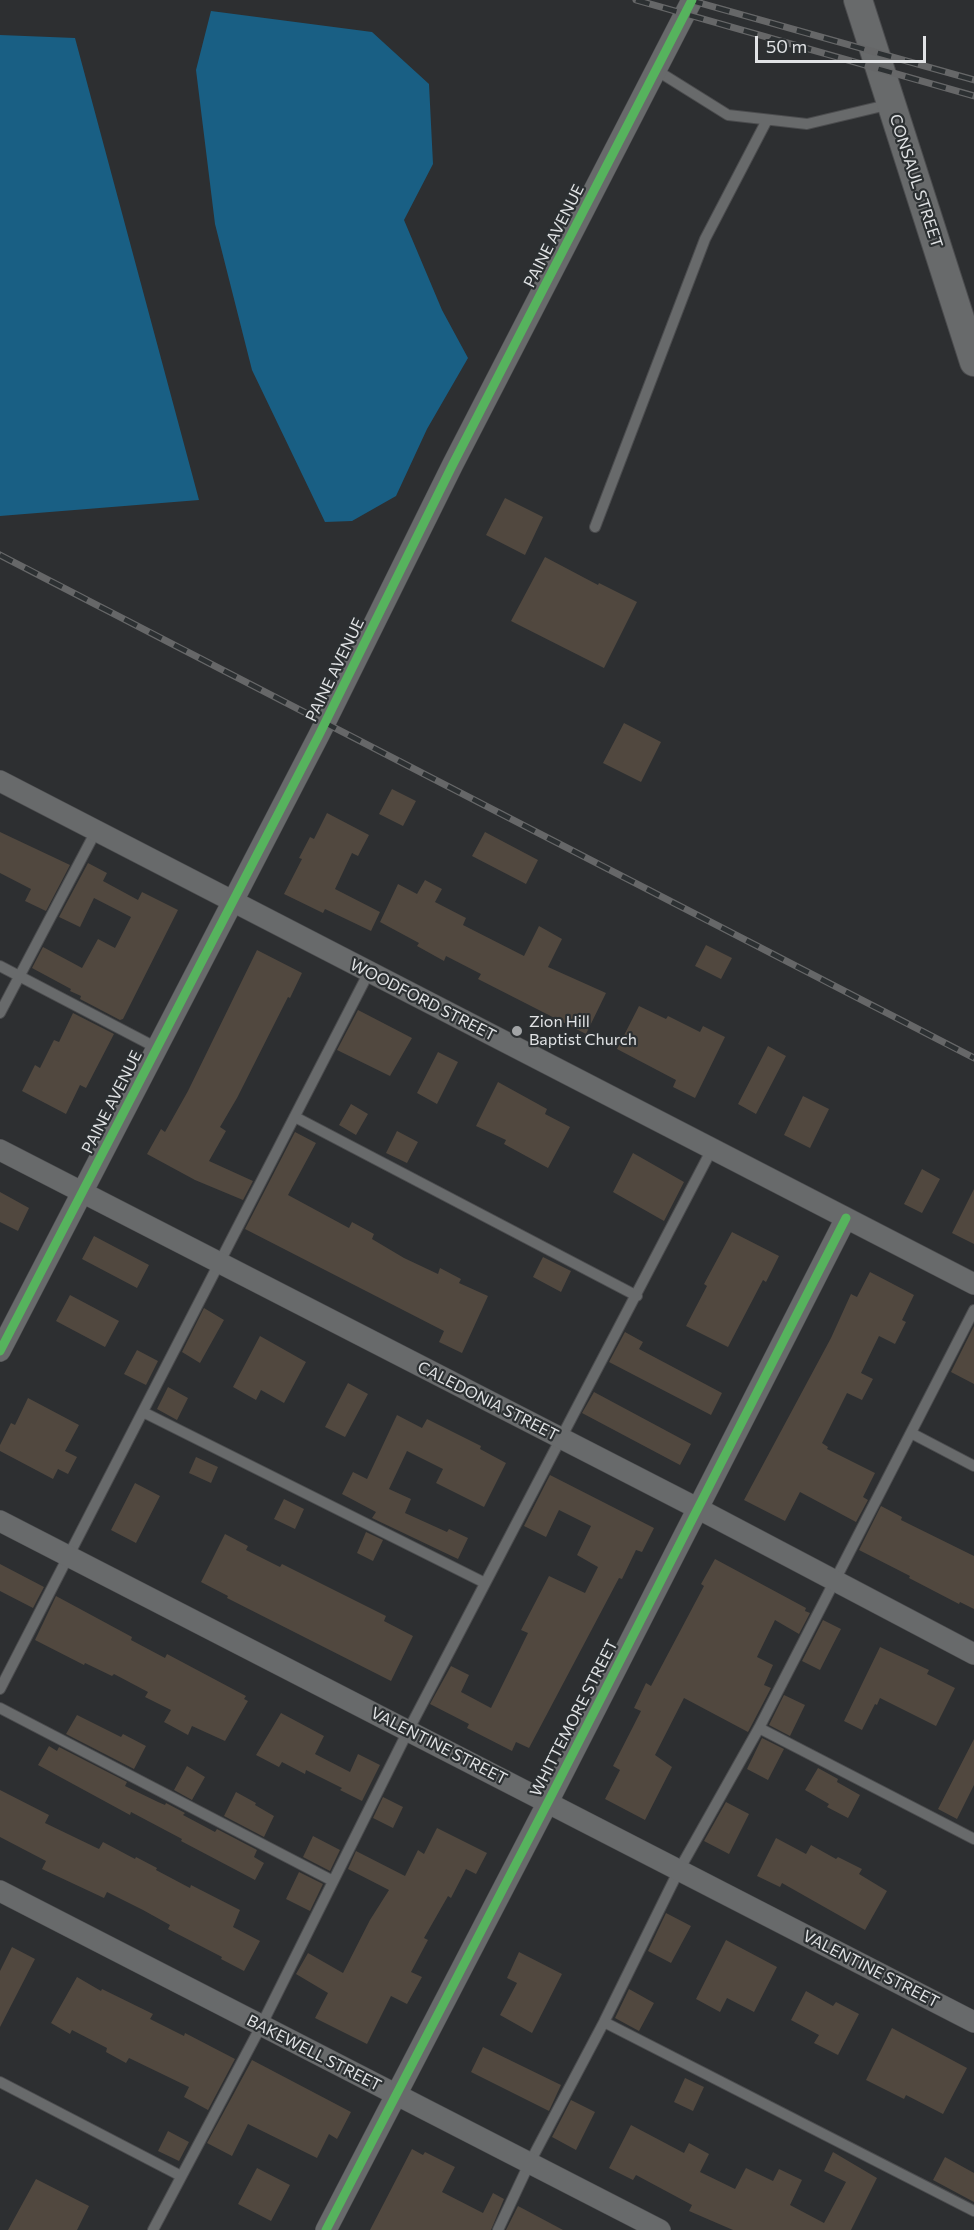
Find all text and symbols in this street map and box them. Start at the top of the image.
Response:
scale bar [758,24,929,62]
text: 50 m [766,35,807,57]
street label: CONSAUL STREET [885,112,947,250]
street label: PAINE AVENUE [520,181,588,291]
street label: PAINE AVENUE [302,615,368,725]
street label: WOODFORD STREET [347,955,499,1045]
place label: Zion Hill Baptist Church [529,1012,637,1050]
marker: Zion Hill Baptist Church [510,1024,524,1038]
street label: PAINE AVENUE [78,1047,146,1157]
street label: CALEDONIA STREET [414,1357,562,1445]
street label: WHITTEMORE STREET [526,1636,622,1800]
street label: VALENTINE STREET [368,1703,510,1789]
street label: VALENTINE STREET [800,1926,942,2012]
street label: BAKEWELL STREET [244,2011,384,2095]

